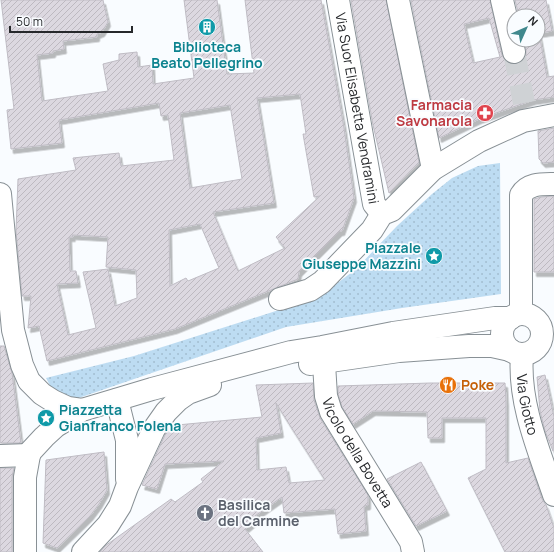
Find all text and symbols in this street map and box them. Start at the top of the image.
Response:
scale bar [10,8,132,34]
north arrow [506,8,546,48]
street label: Via Suor Elisabetta Vendramini [331,11,384,205]
text: N [525,12,542,29]
text: 50 m [16,13,43,30]
building icon: Biblioteca Beato Pellegrino [197,17,217,37]
place label: Biblioteca Beato Pellegrino [151,37,263,72]
place label: Farmacia Savonarola [396,95,472,130]
pharmacy icon: Farmacia Savonarola [475,103,495,123]
place label: Piazzale Giuseppe Mazzini [302,238,421,273]
place icon: Piazzale Giuseppe Mazzini [424,246,444,266]
street label: Via Giotto [513,373,543,437]
restaurant icon: Poke [438,375,458,395]
place label: Poke [461,375,494,394]
street label: Vicolo della Bovetta [318,395,398,511]
place label: Piazzetta Gianfranco Folena [59,400,181,435]
place icon: Piazzetta Gianfranco Folena [36,408,56,428]
place label: Basilica del Carmine [218,495,299,530]
church icon: Basilica del Carmine [195,503,215,523]

